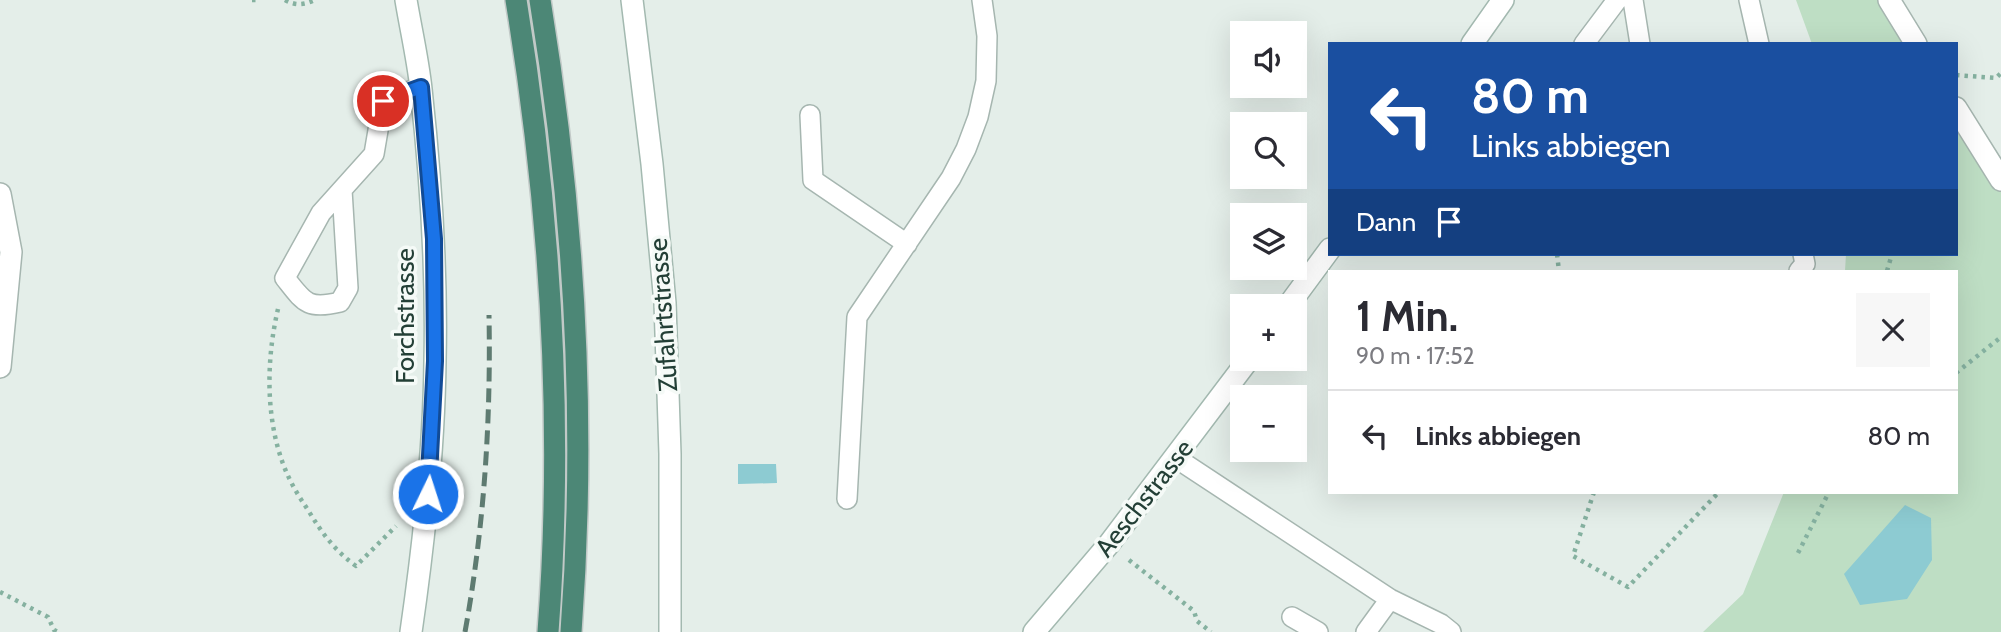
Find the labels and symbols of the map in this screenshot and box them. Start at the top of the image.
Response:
pin [353,71,413,131]
street label: Zufahrtstrasse [642,237,684,393]
street label: Forchstrasse [389,248,421,384]
street label: Aeschstrasse [1088,433,1200,563]
position arrow [391,457,465,531]

